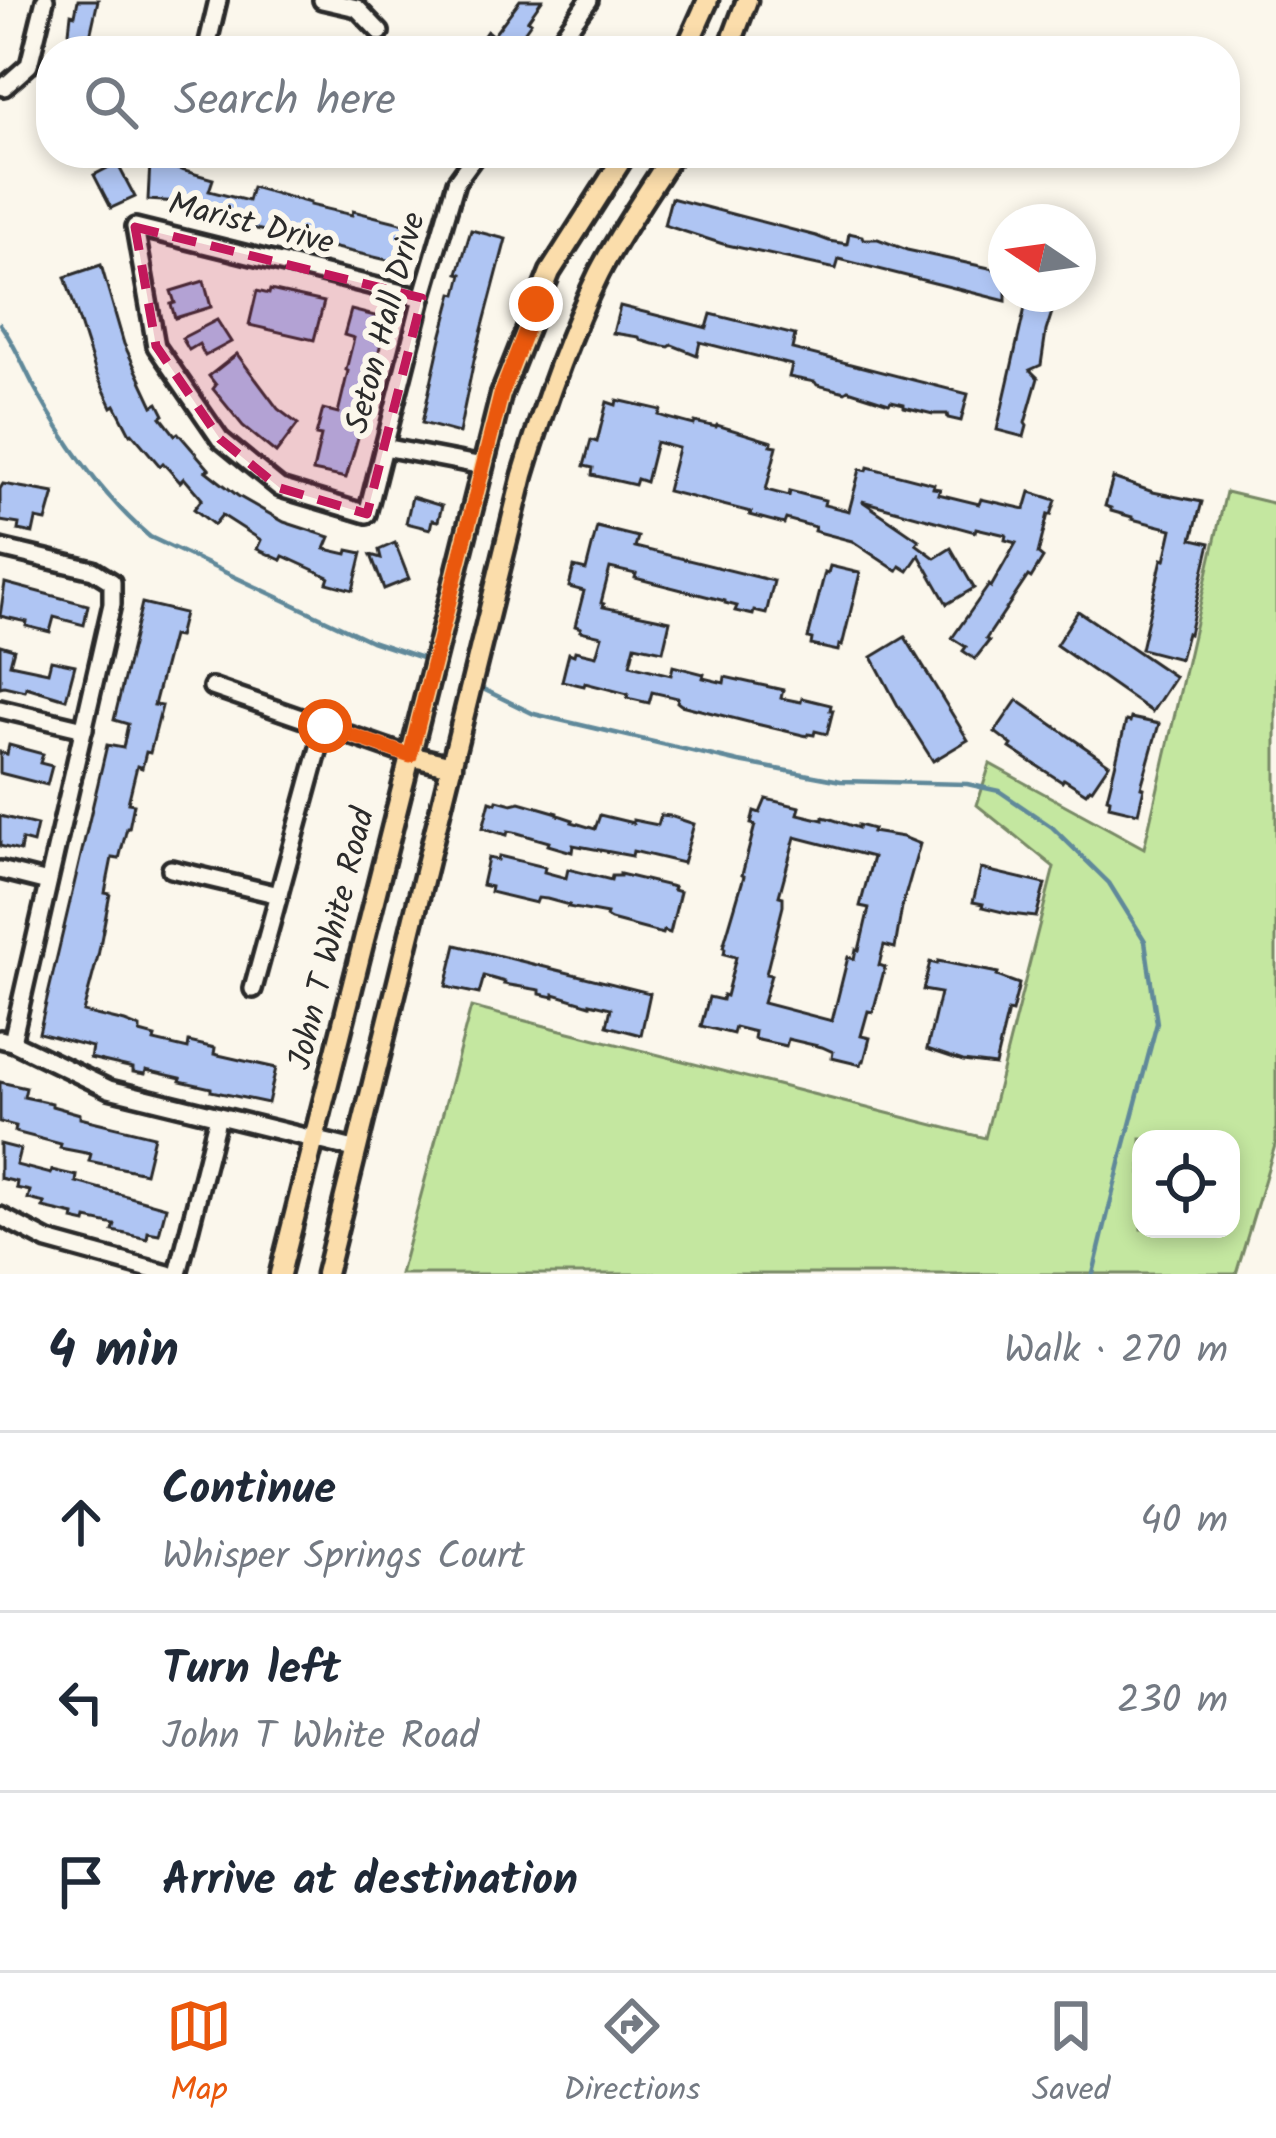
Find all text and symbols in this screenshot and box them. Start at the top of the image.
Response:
search box [36,36,1240,168]
text: Search here [174,66,396,138]
icon: search [78,69,144,135]
street label: Marist Drive [163,179,340,271]
north arrow [988,204,1096,312]
street label: Seton Hall Drive [332,206,442,439]
route end [509,277,563,331]
route start [298,699,352,753]
street label: John T White Road [275,801,392,1076]
map controls [1132,1130,1240,1238]
button: locate [1132,1130,1240,1238]
text: 4 min [48,1312,179,1393]
text: Walk · 270 m [1004,1321,1228,1383]
text: Continue [162,1455,336,1527]
icon: ahead [48,1489,114,1555]
text: 40 m [1140,1491,1228,1553]
text: Whisper Springs Court [162,1527,525,1589]
text: Turn left [162,1635,341,1707]
icon: left [48,1669,114,1735]
text: 230 m [1117,1671,1228,1733]
text: John T White Road [162,1707,479,1769]
text: Arrive at destination [162,1846,578,1918]
icon: arrive [48,1849,114,1915]
tab: Map [166,1993,232,2118]
tab: Directions [563,1993,700,2118]
tab: Saved [1032,1993,1110,2118]

